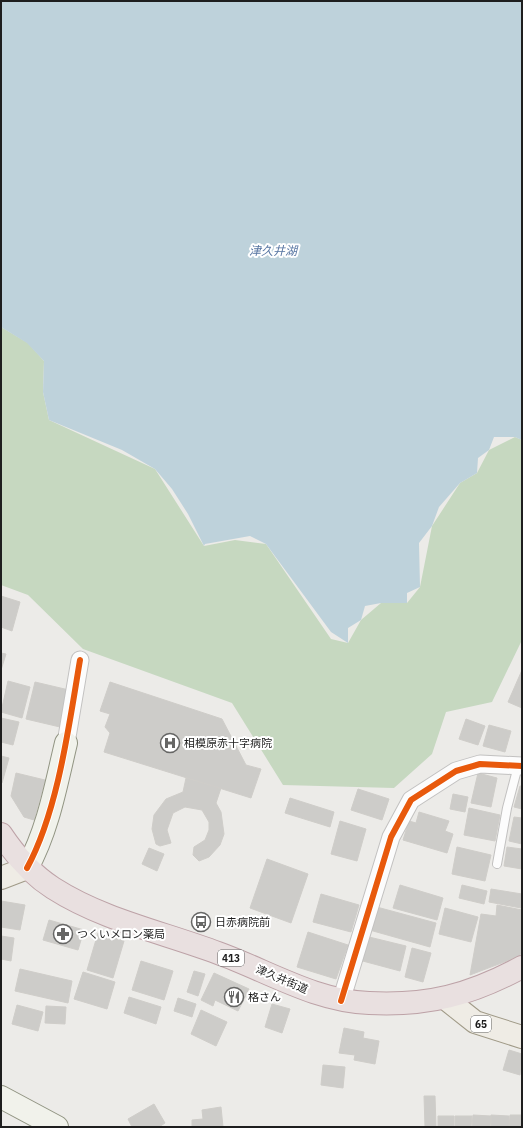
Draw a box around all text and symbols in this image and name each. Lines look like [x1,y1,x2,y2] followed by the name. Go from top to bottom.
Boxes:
[249,243,299,258] water label: 津久井湖
[159,732,181,754] hospital icon: 相模原赤十字病院
[184,736,272,750] place label: 相模原赤十字病院
[190,911,212,933] bus stop icon: 日赤病院前
[215,915,270,929] place label: 日赤病院前
[52,923,74,945] pharmacy icon: つくいメロン薬局
[77,927,165,941] place label: つくいメロン薬局
[218,950,244,966] road number: 413
[254,962,310,996] street label: 津久井街道
[223,986,245,1008] restaurant icon: 格さん
[248,990,281,1004] place label: 格さん
[471,1016,491,1032] road number: 65

